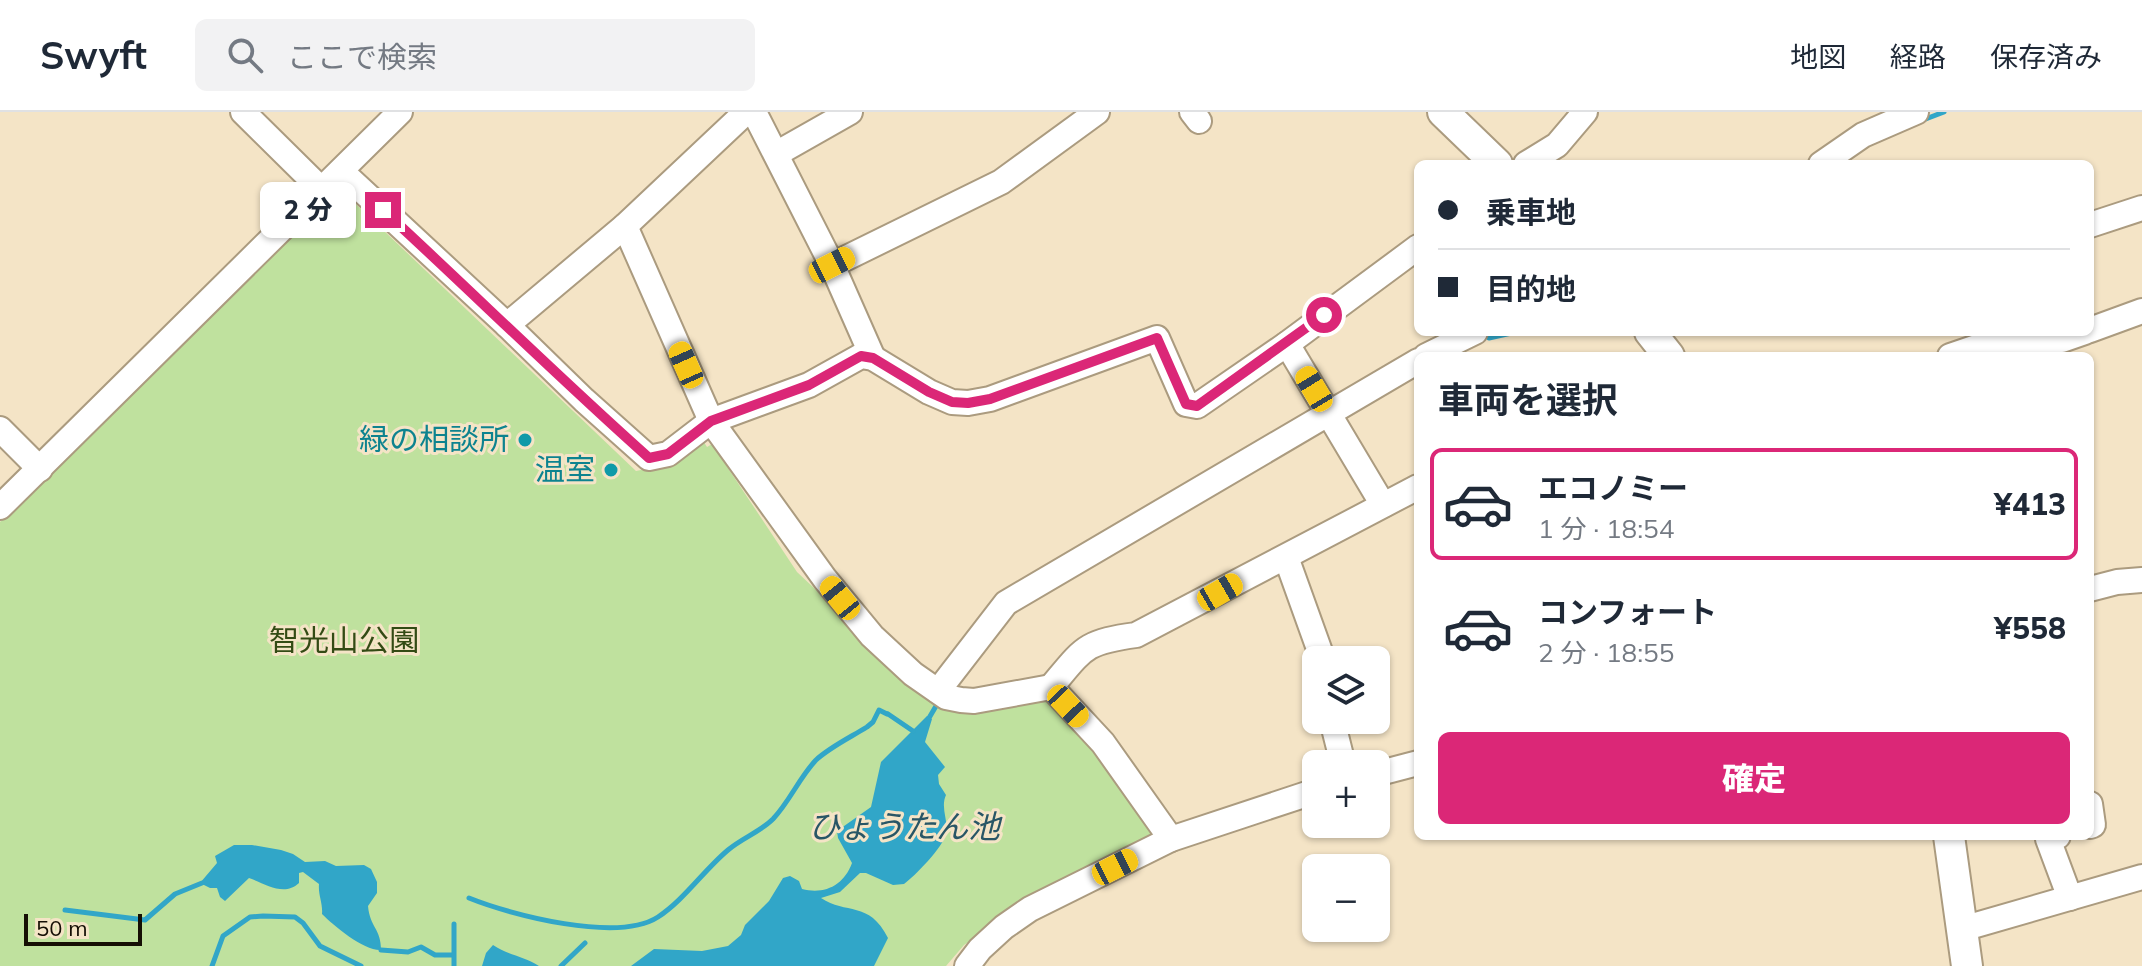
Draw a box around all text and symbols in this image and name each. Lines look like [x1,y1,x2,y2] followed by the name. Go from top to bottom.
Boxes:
[195,19,755,91] search box
[40,31,147,79] text: Swyft
[223,33,267,77] icon: search
[287,38,437,76] text: ここで検索
[1790,39,1846,74] text: 地図
[1890,39,1946,74] text: 経路
[1990,39,2102,74] text: 保存済み
[259,182,355,238] callout: 2 分
[365,192,401,228] route end
[284,193,332,226] text: 2 分
[1486,193,1576,231] text: 乗車地
[805,243,859,287] car
[1486,270,1576,308] text: 目的地
[1306,297,1342,333] route start
[665,338,707,392] car
[1291,362,1337,416] car
[1438,377,1618,422] text: 車両を選択
[359,420,509,458] place label: 緑の相談所
[516,431,534,449] marker: 緑の相談所
[535,450,595,488] place label: 温室
[602,461,620,479] marker: 温室
[1442,468,1514,540] icon: car
[1538,469,1688,507] text: エコノミー
[1994,485,2066,523] text: ¥413
[1538,512,1674,545] text: 1 分 · 18:54
[1193,570,1247,614] car
[816,572,864,624] car
[1442,592,1514,664] icon: car
[1538,593,1717,631] text: コンフォート
[1994,609,2066,647] text: ¥558
[269,621,419,659] park label: 智光山公園
[1538,636,1674,669] text: 2 分 · 18:55
[1302,646,1390,942] map controls
[1302,646,1390,734] button: layers
[1043,680,1093,732] car
[1438,732,2070,824] button: 確定
[1302,750,1390,838] button: +
[808,806,1003,846] water label: ひょうたん池
[1088,845,1142,889] car
[1302,854,1390,942] button: −
[24,910,142,946] scale bar
[36,914,87,942] text: 50 m

